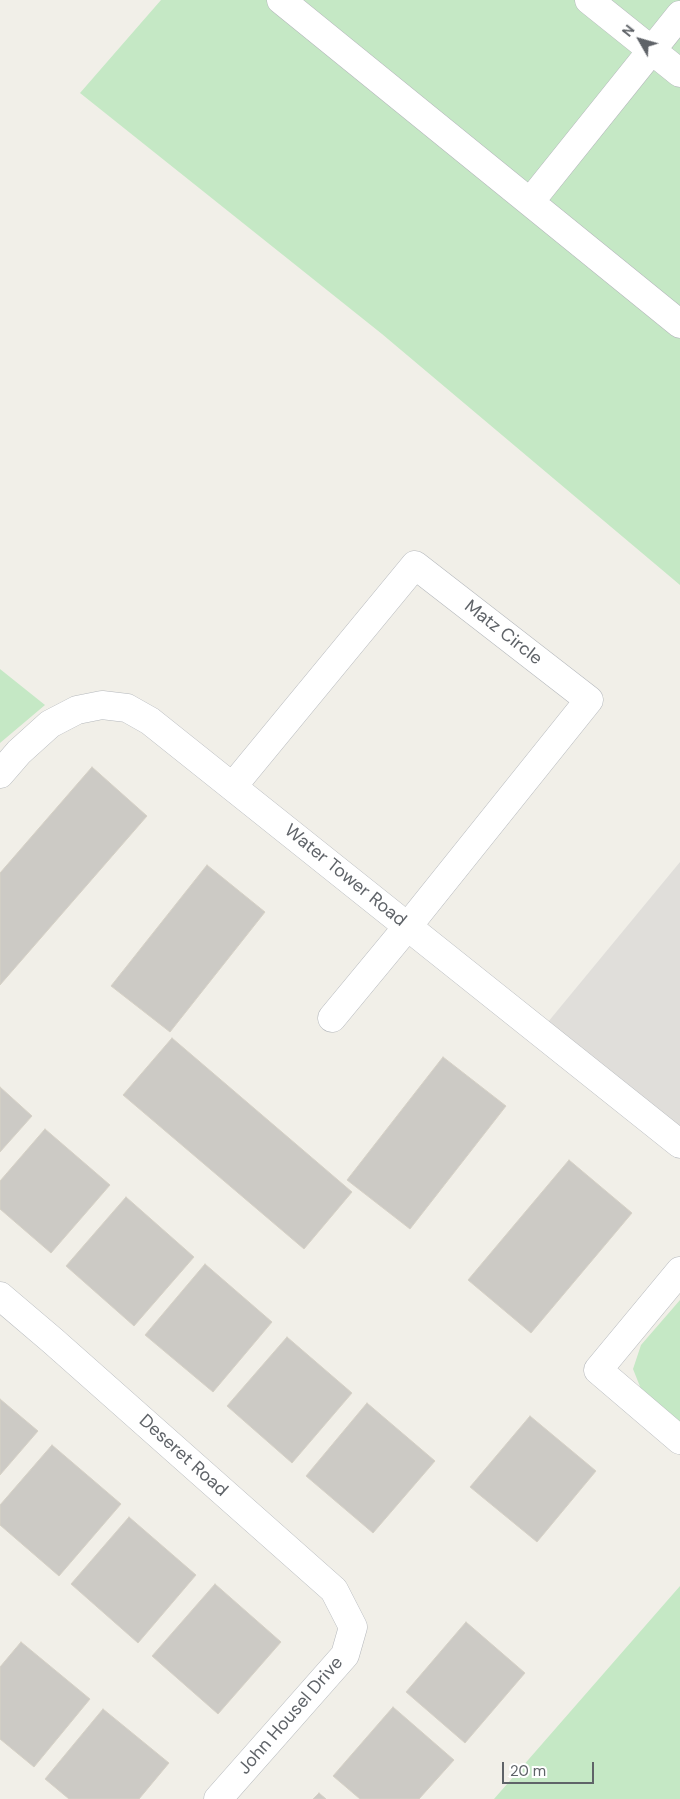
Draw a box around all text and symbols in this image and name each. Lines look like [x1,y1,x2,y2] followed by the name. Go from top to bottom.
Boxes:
[615,15,665,65] north arrow
[618,21,638,40] text: N
[460,596,546,670] street label: Matz Circle
[280,820,410,932] street label: Water Tower Road
[134,1411,232,1501] street label: Deseret Road
[234,1653,348,1779] street label: John Housel Drive
[505,1752,598,1784] scale bar
[510,1761,546,1781] text: 20 m

